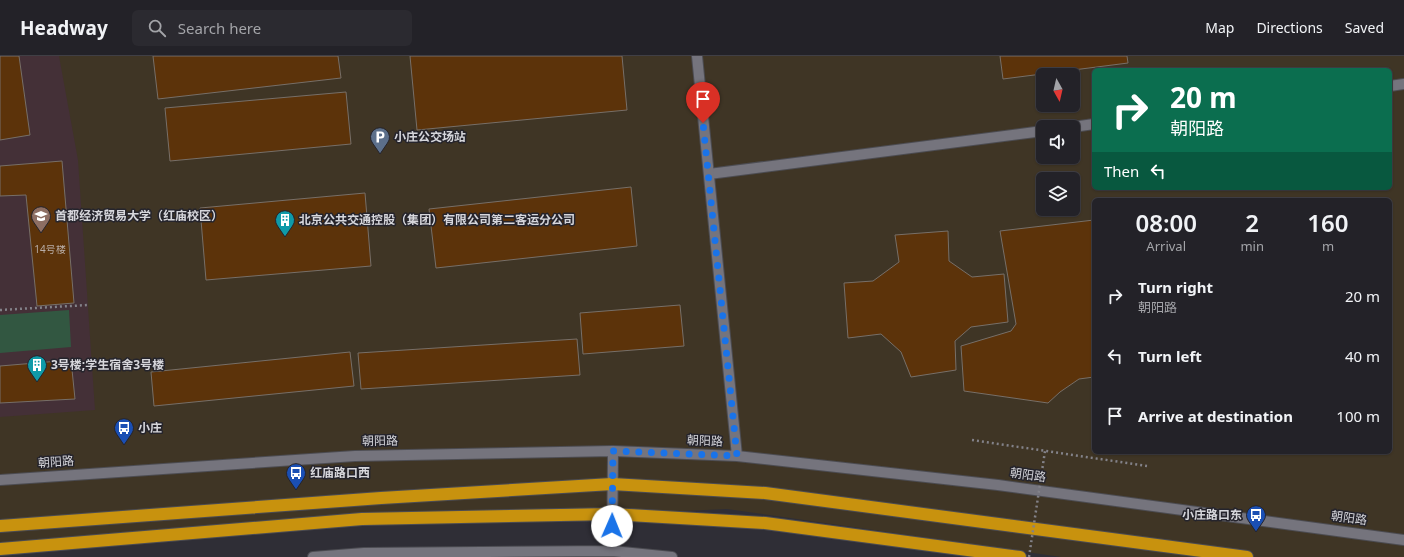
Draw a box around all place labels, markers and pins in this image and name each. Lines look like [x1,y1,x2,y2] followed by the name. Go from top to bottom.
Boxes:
[686,82,720,123] pin
[369,126,391,154] parking icon: 小庄公交场站
[394,128,466,145] place label: 小庄公交场站
[30,205,52,233] school or university icon: 首都经济贸易大学（红庙校区）
[55,207,223,224] place label: 首都经济贸易大学（红庙校区）
[274,209,296,237] building icon: 北京公共交通控股（集团）有限公司第二客运分公司
[299,211,575,228] place label: 北京公共交通控股（集团）有限公司第二客运分公司
[26,354,48,382] building icon: 3号楼;学生宿舍3号楼
[51,356,164,373] place label: 3号楼;学生宿舍3号楼
[113,417,135,445] bus stop icon: 小庄
[138,419,162,436] place label: 小庄
[285,462,307,490] bus stop icon: 红庙路口西
[310,464,370,481] place label: 红庙路口西
[1245,504,1267,532] bus stop icon: 小庄路口东
[1182,506,1242,523] place label: 小庄路口东

